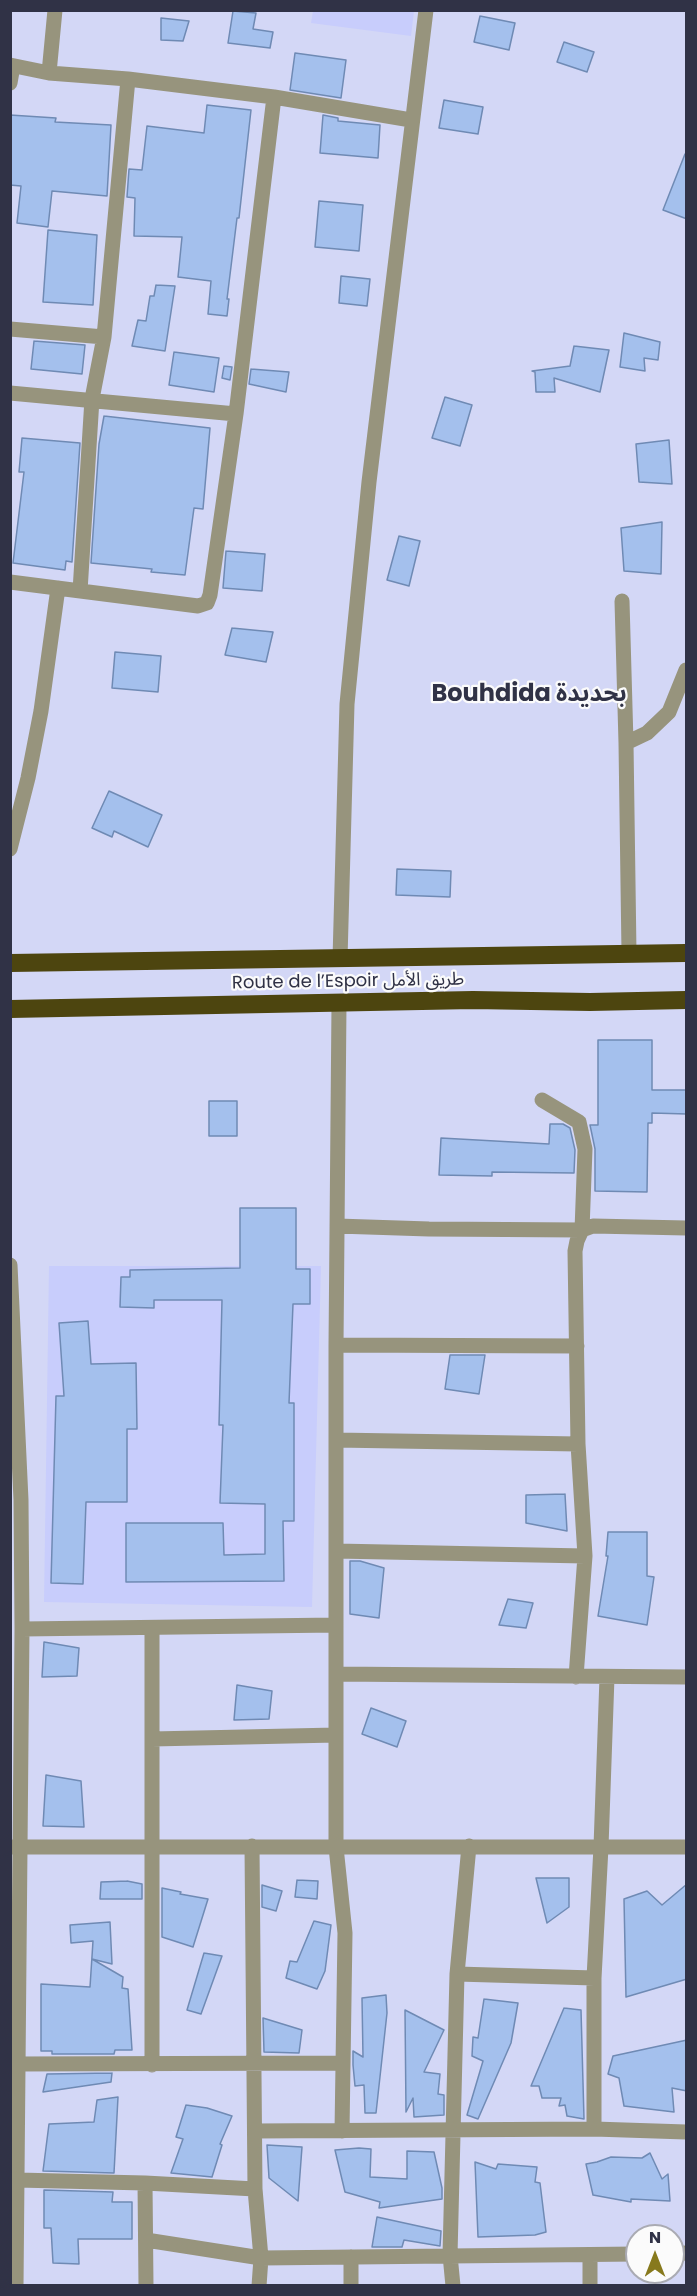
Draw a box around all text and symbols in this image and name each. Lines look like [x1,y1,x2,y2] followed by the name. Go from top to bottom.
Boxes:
[431,681,627,709] district label: Bouhdida بحديدة
[232,969,464,995] street label: Route de l’Espoir طريق الأمل
[625,2224,685,2284] north arrow
[649,2226,661,2249] text: N

